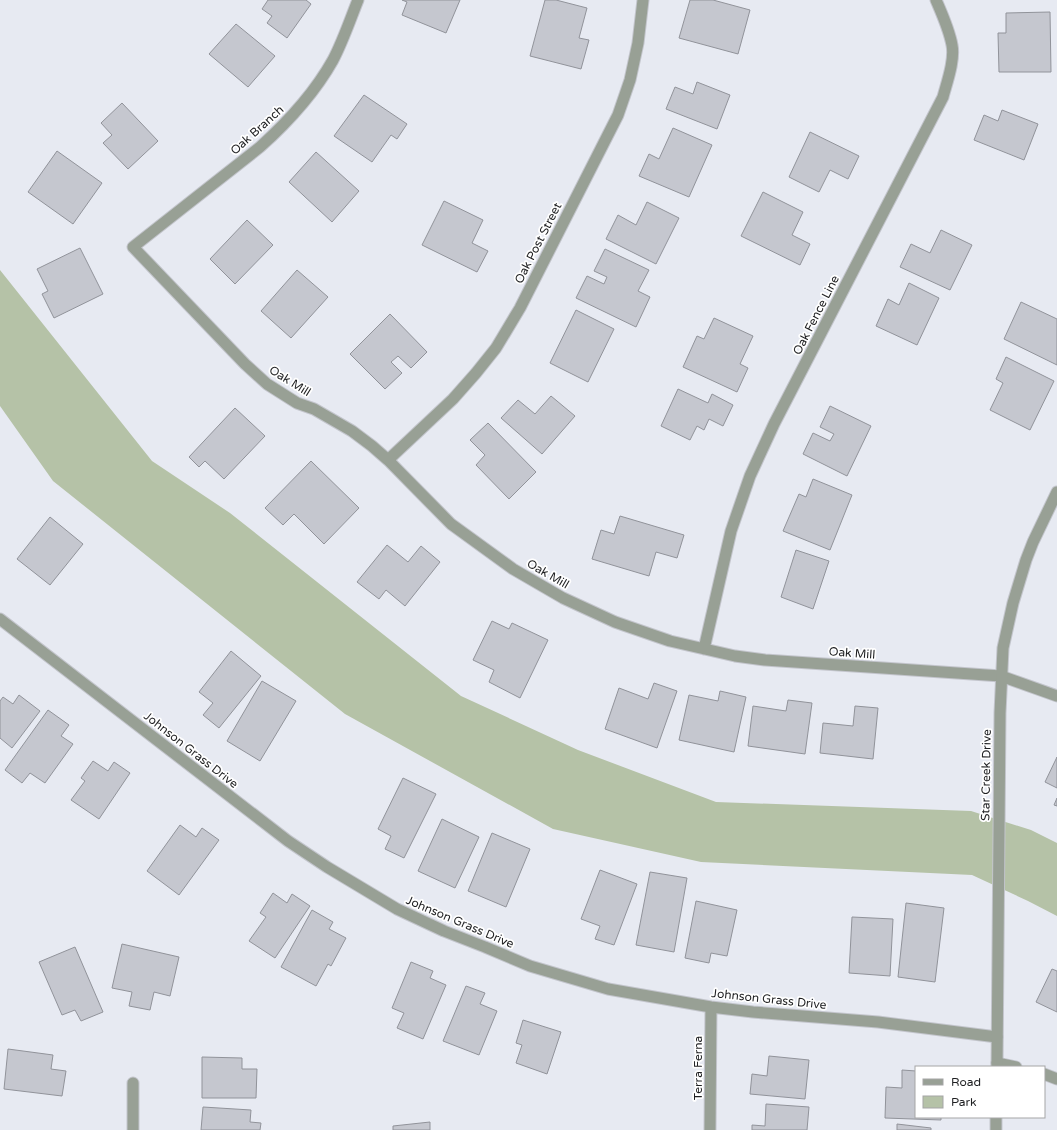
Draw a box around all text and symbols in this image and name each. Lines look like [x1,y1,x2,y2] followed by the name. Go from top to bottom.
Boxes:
[228,103,286,157] street label: Oak Branch
[512,200,565,286] street label: Oak Post Street
[790,273,842,357] street label: Oak Fence Line
[267,363,313,399] street label: Oak Mill
[524,556,572,592] street label: Oak Mill
[828,644,876,662] street label: Oak Mill
[141,709,241,791] street label: Johnson Grass Drive
[978,729,994,821] street label: Star Creek Drive
[404,893,516,951] street label: Johnson Grass Drive
[711,986,827,1012] street label: Johnson Grass Drive
[691,1036,705,1100] street label: Terra Ferna
[915,1066,1045,1118] legend
[951,1075,981,1089] text: Road
[951,1095,977,1109] text: Park

